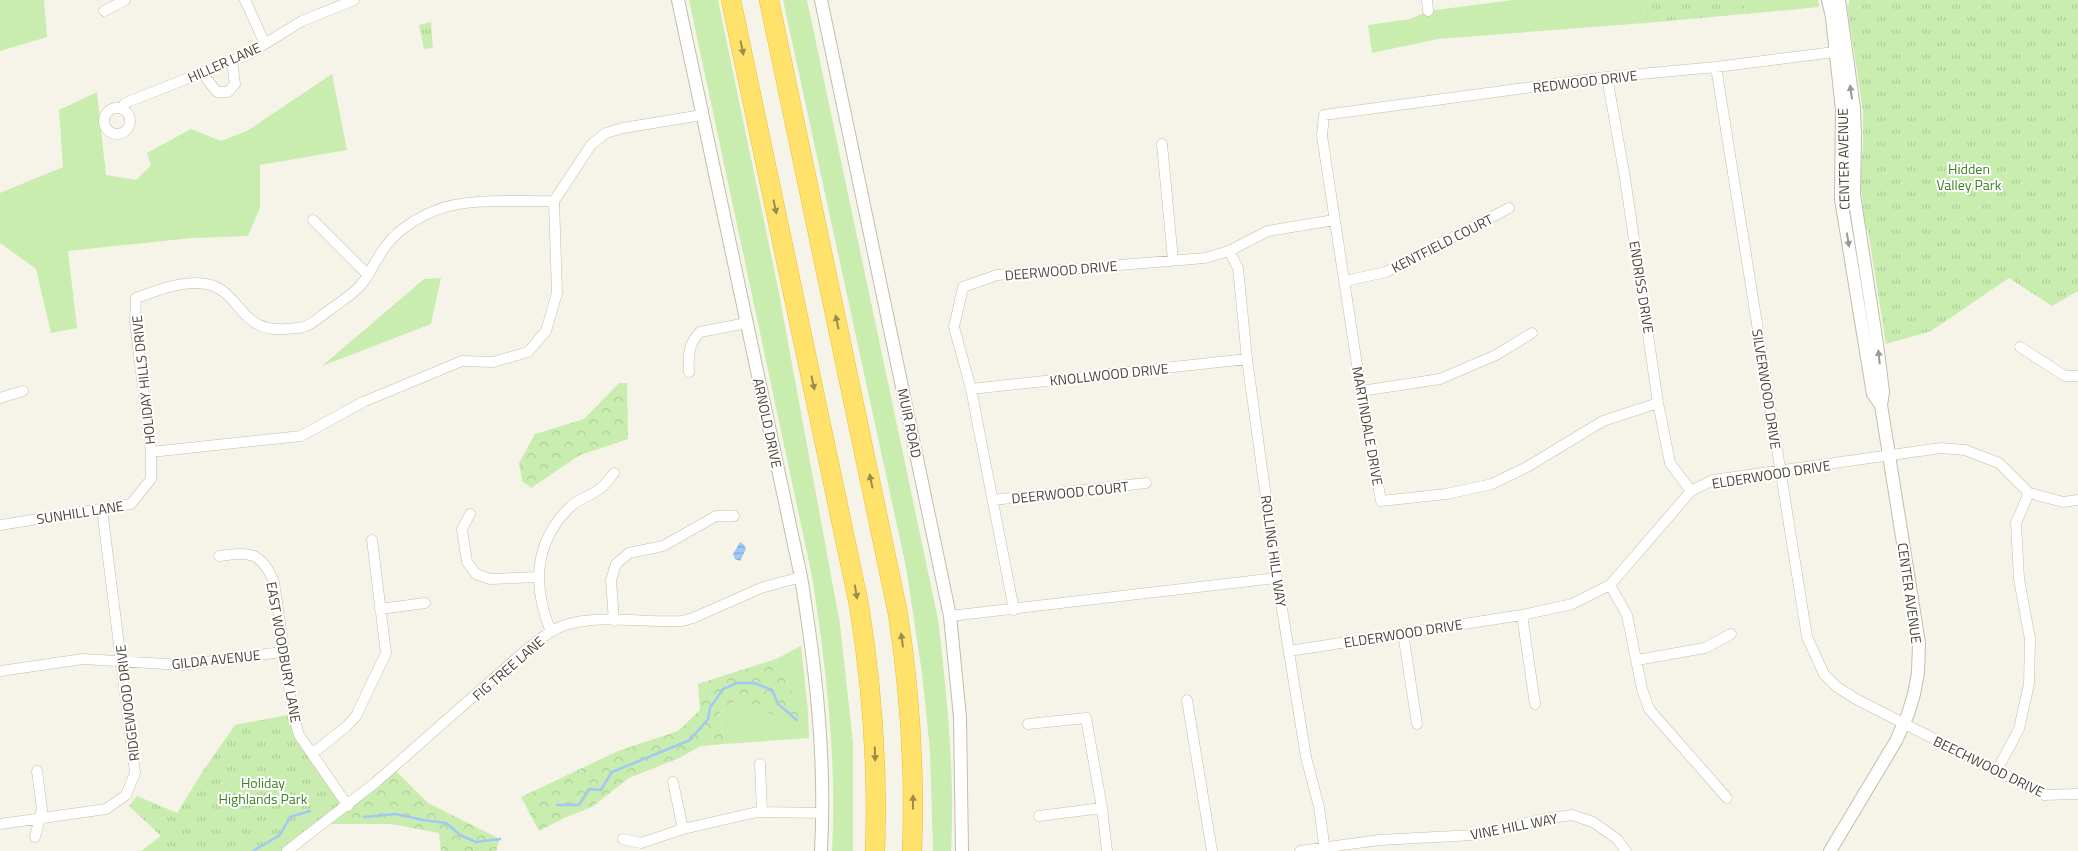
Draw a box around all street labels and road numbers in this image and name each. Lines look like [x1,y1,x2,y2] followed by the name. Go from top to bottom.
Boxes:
[184,36,264,87] street label: HILLER LANE
[1531,64,1639,98] street label: REDWOOD DRIVE
[1832,108,1854,210] street label: CENTER AVENUE
[1388,208,1497,278] street label: KENTFIELD COURT
[1624,239,1660,335] street label: ENDRISS DRIVE
[1004,255,1119,285] street label: DEERWOOD DRIVE
[126,314,160,446] street label: HOLIDAY HILLS DRIVE
[1747,327,1787,451] street label: SILVERWOOD DRIVE
[1049,357,1170,391] street label: KNOLLWOOD DRIVE
[1347,365,1389,487] street label: MARTINDALE DRIVE
[748,376,788,470] street label: ARNOLD DRIVE
[892,386,928,460] street label: MUIR ROAD
[1710,454,1832,494] street label: ELDERWOOD DRIVE
[1010,475,1130,509] street label: DEERWOOD COURT
[1256,494,1292,609] street label: ROLLING HILL WAY
[35,495,125,529] street label: SUNHILL LANE
[1893,541,1928,645] street label: CENTER AVENUE
[261,580,307,724] street label: EAST WOODBURY LANE
[1342,613,1464,653] street label: ELDERWOOD DRIVE
[467,631,549,705] street label: FIG TREE LANE
[109,643,145,763] street label: RIDGEWOOD DRIVE
[171,644,262,674] street label: GILDA AVENUE
[1930,730,2048,802] street label: BEECHWOOD DRIVE
[1469,807,1560,845] street label: VINE HILL WAY

